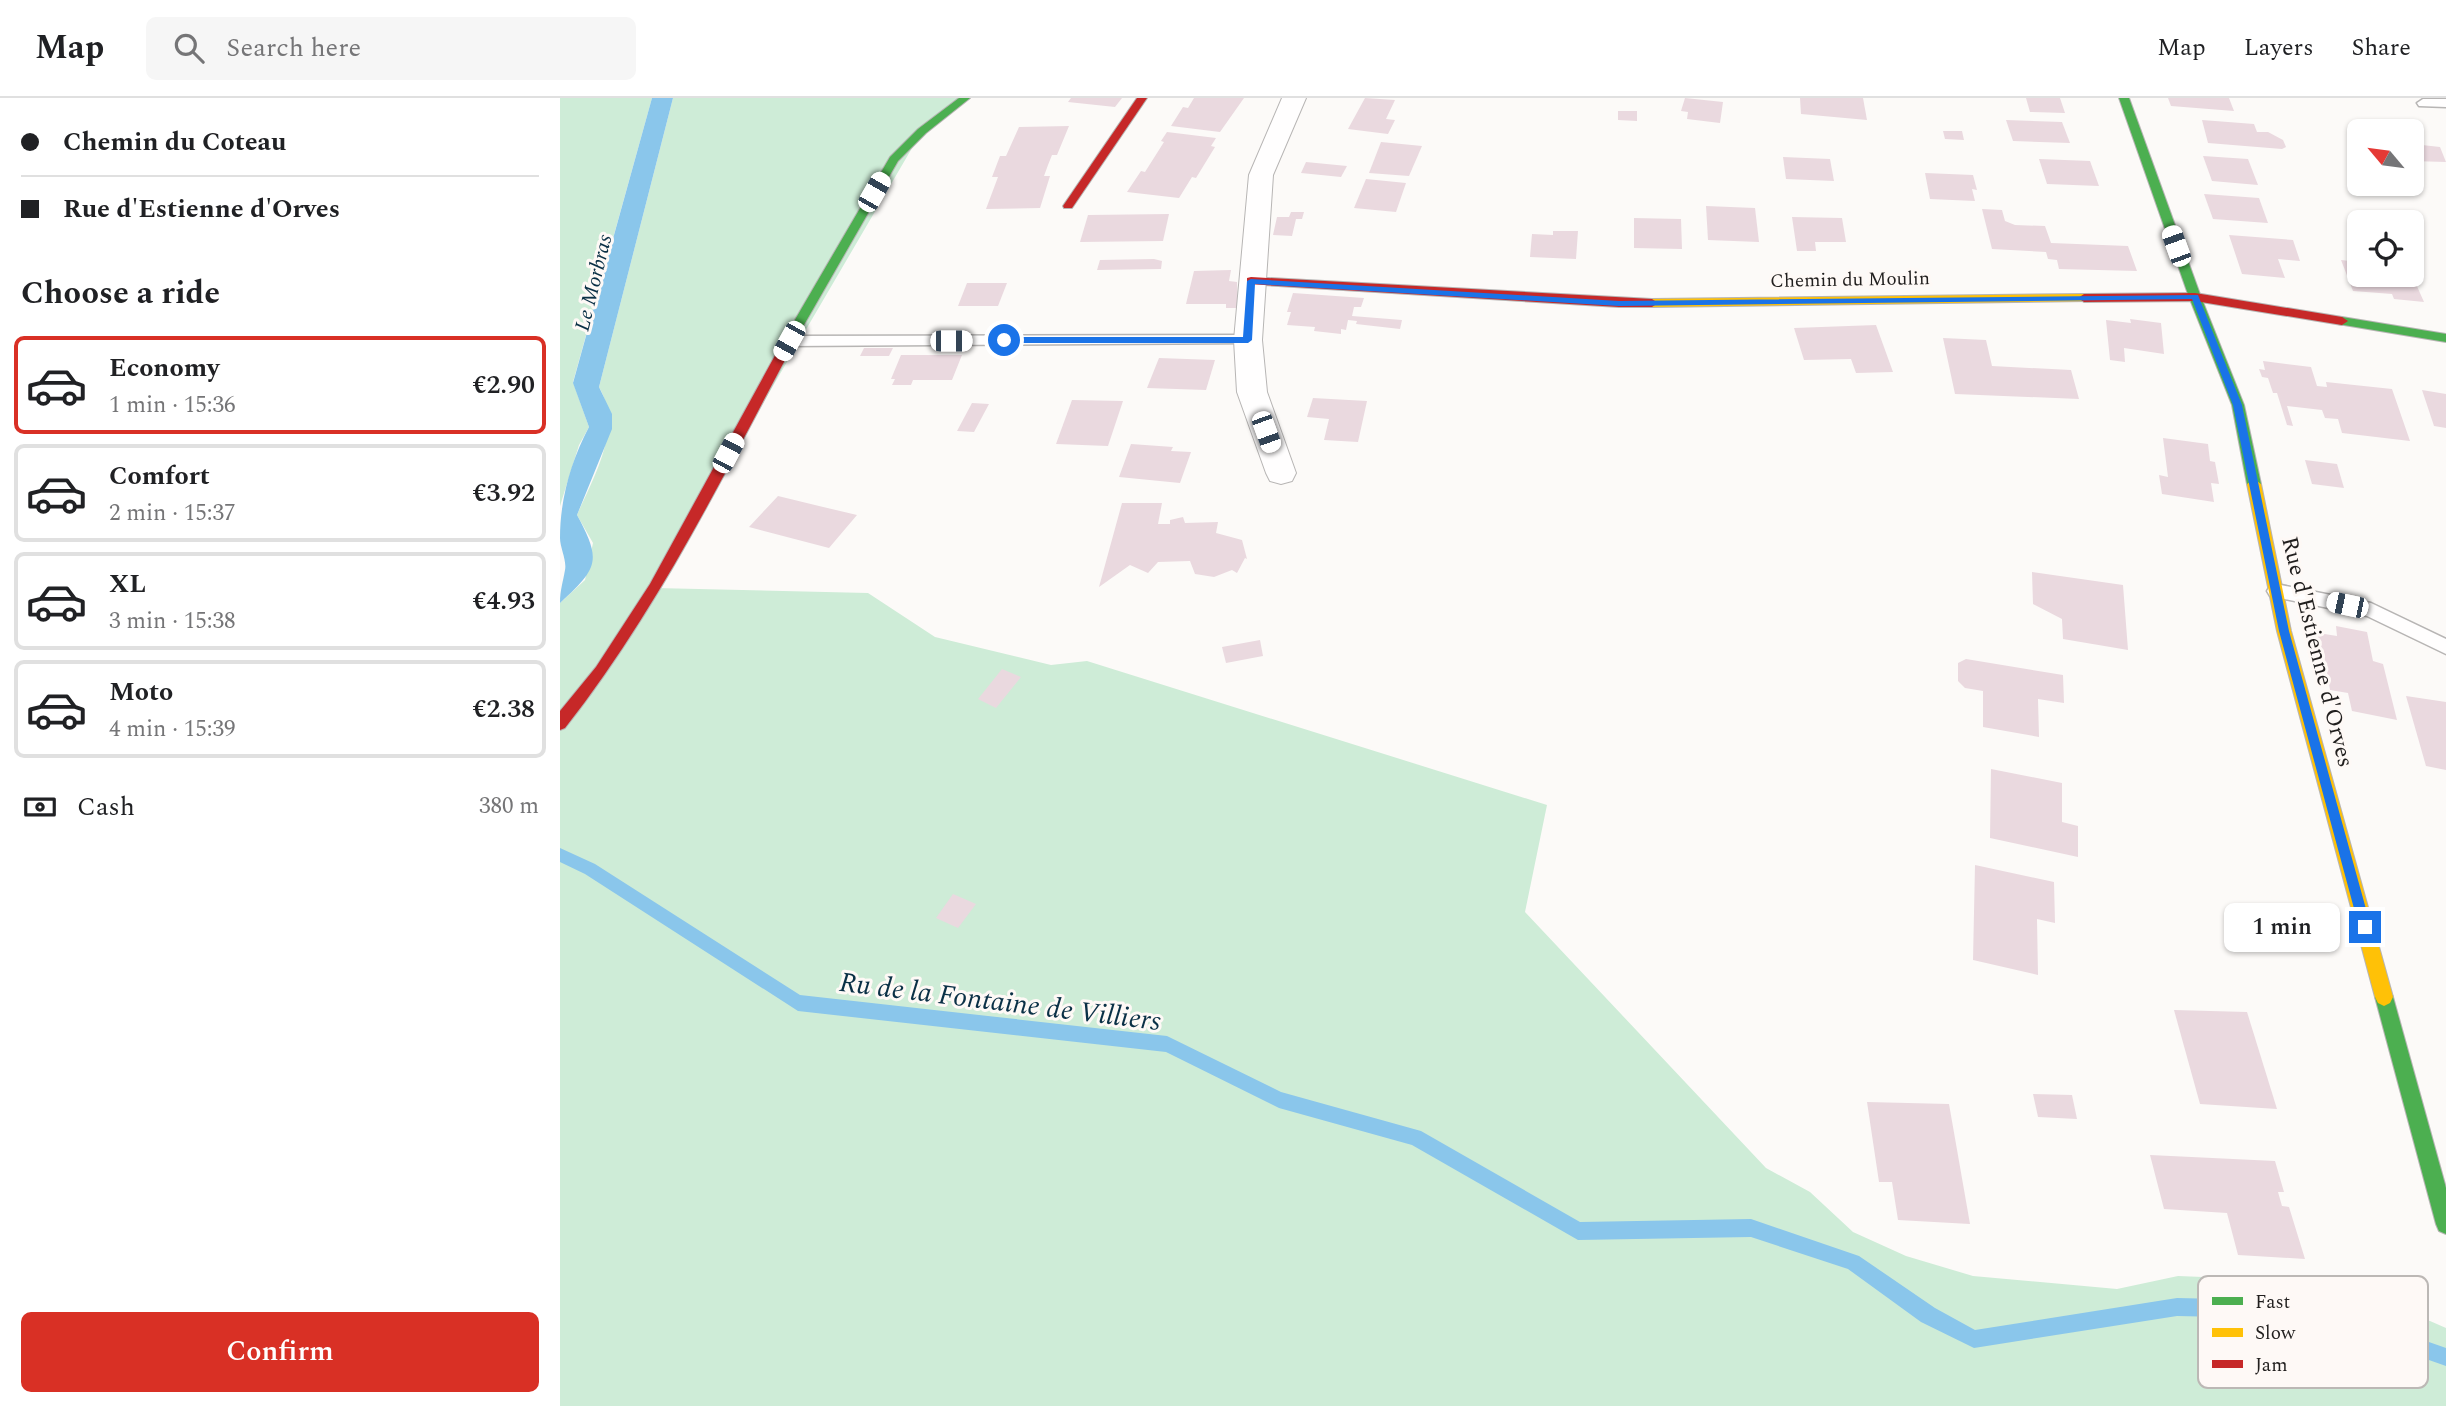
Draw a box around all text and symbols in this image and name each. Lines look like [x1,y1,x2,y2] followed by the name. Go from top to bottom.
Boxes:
[146,17,636,80] search box
[35,23,104,73] text: Map
[226,28,361,68] text: Search here
[170,29,208,67] icon: search
[2157,30,2206,66] text: Map
[2244,30,2314,66] text: Layers
[2352,30,2411,66] text: Share
[2347,119,2424,196] north arrow
[2347,119,2424,287] map controls
[63,122,286,162] text: Chemin du Coteau
[855,169,894,215] car
[63,189,340,229] text: Rue d'Estienne d'Orves
[2347,210,2424,287] button: locate
[2159,223,2194,269] car
[567,231,622,335] water label: Le Morbras
[1770,264,1930,296] street label: Chemin du Moulin
[21,269,220,318] text: Choose a ride
[770,318,809,364] car
[988,324,1020,356] route start
[931,331,973,352] car
[109,348,219,388] text: Economy
[25,354,88,417] icon: car
[472,365,535,405] text: €2.90
[109,388,236,423] text: 1 min · 15:36
[1249,409,1284,455] car
[709,430,748,476] car
[109,456,210,496] text: Comfort
[25,462,88,525] icon: car
[472,473,535,513] text: €3.92
[109,496,236,531] text: 2 min · 15:37
[2271,533,2363,771] street label: Rue d'Estienne d'Orves
[109,564,146,604] text: XL
[25,570,88,633] icon: car
[472,581,535,621] text: €4.93
[2325,590,2370,620] car
[109,604,236,639] text: 3 min · 15:38
[109,672,173,712] text: Moto
[25,678,88,741] icon: car
[472,689,535,729] text: €2.38
[109,712,236,747] text: 4 min · 15:39
[77,787,135,827] text: Cash
[21,788,59,826] icon: cash
[479,789,539,824] text: 380 m
[2225,902,2340,952] callout: 1 min
[2252,910,2312,945] text: 1 min
[2349,911,2381,943] route end
[837,961,1163,1043] water label: Ru de la Fontaine de Villiers
[2198,1276,2428,1388] legend
[2255,1288,2291,1317] text: Fast
[21,1312,539,1392] button: Confirm
[2255,1319,2296,1348] text: Slow
[2255,1351,2287,1380] text: Jam

